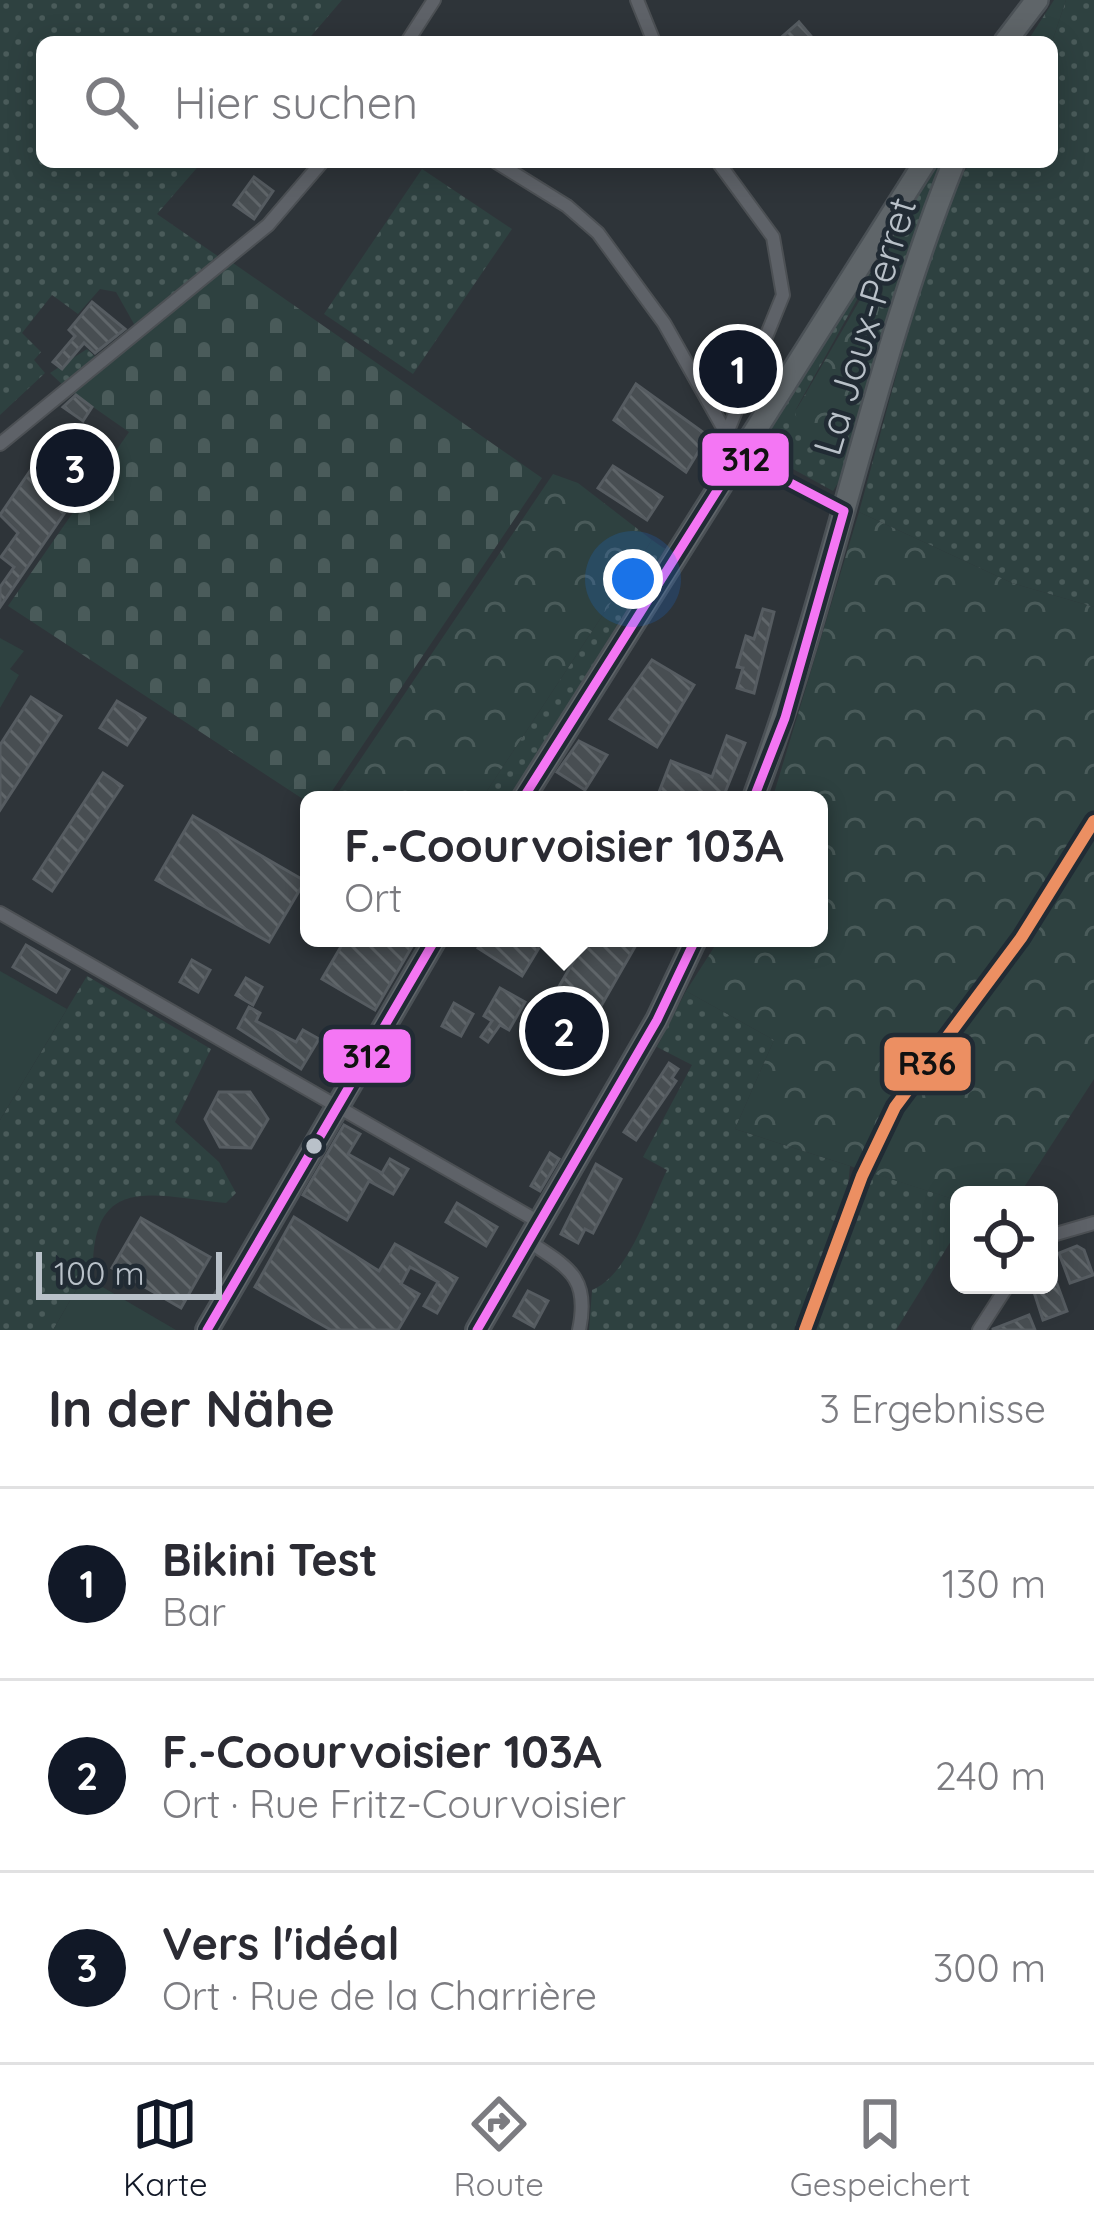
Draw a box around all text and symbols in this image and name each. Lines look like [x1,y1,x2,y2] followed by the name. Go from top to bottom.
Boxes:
[36,36,1058,168] search box
[78,69,144,135] icon: search
[174,74,418,130] text: Hier suchen
[802,191,926,461] street label: La Joux-Perret
[699,324,777,414] pin: 1
[36,423,114,513] pin: 3
[700,431,791,488] line badge: 312
[721,438,771,479] text: 312
[603,549,663,609] your location
[300,791,828,947] popup
[344,817,784,873] text: F.-Coourvoisier 103A
[344,873,402,922] text: Ort
[525,986,603,1076] pin: 2
[321,1027,413,1085] line badge: 312
[342,1035,392,1076] text: 312
[882,1035,973,1093] line badge: R36
[898,1042,956,1083] text: R36
[303,1135,325,1157] unlabelled marker
[950,1186,1058,1294] map controls
[950,1186,1058,1294] button: locate
[36,1246,222,1299] scale bar
[54,1252,145,1293] text: 100 m
[48,1376,335,1440] text: In der Nähe
[820,1384,1046,1433] text: 3 Ergebnisse
[162,1531,378,1587] text: Bikini Test
[79,1559,95,1608] text: 1
[942,1559,1046,1608] text: 130 m
[162,1587,226,1636] text: Bar
[162,1723,602,1779] text: F.-Coourvoisier 103A
[76,1751,98,1800] text: 2
[935,1751,1046,1800] text: 240 m
[162,1779,626,1828] text: Ort · Rue Fritz-Courvoisier
[162,1915,400,1971] text: Vers l'idéal
[77,1943,97,1992] text: 3
[933,1943,1046,1992] text: 300 m
[162,1971,597,2020] text: Ort · Rue de la Charrière
[123,2091,208,2204] tab: Karte
[454,2091,544,2204] tab: Route
[790,2091,971,2204] tab: Gespeichert

